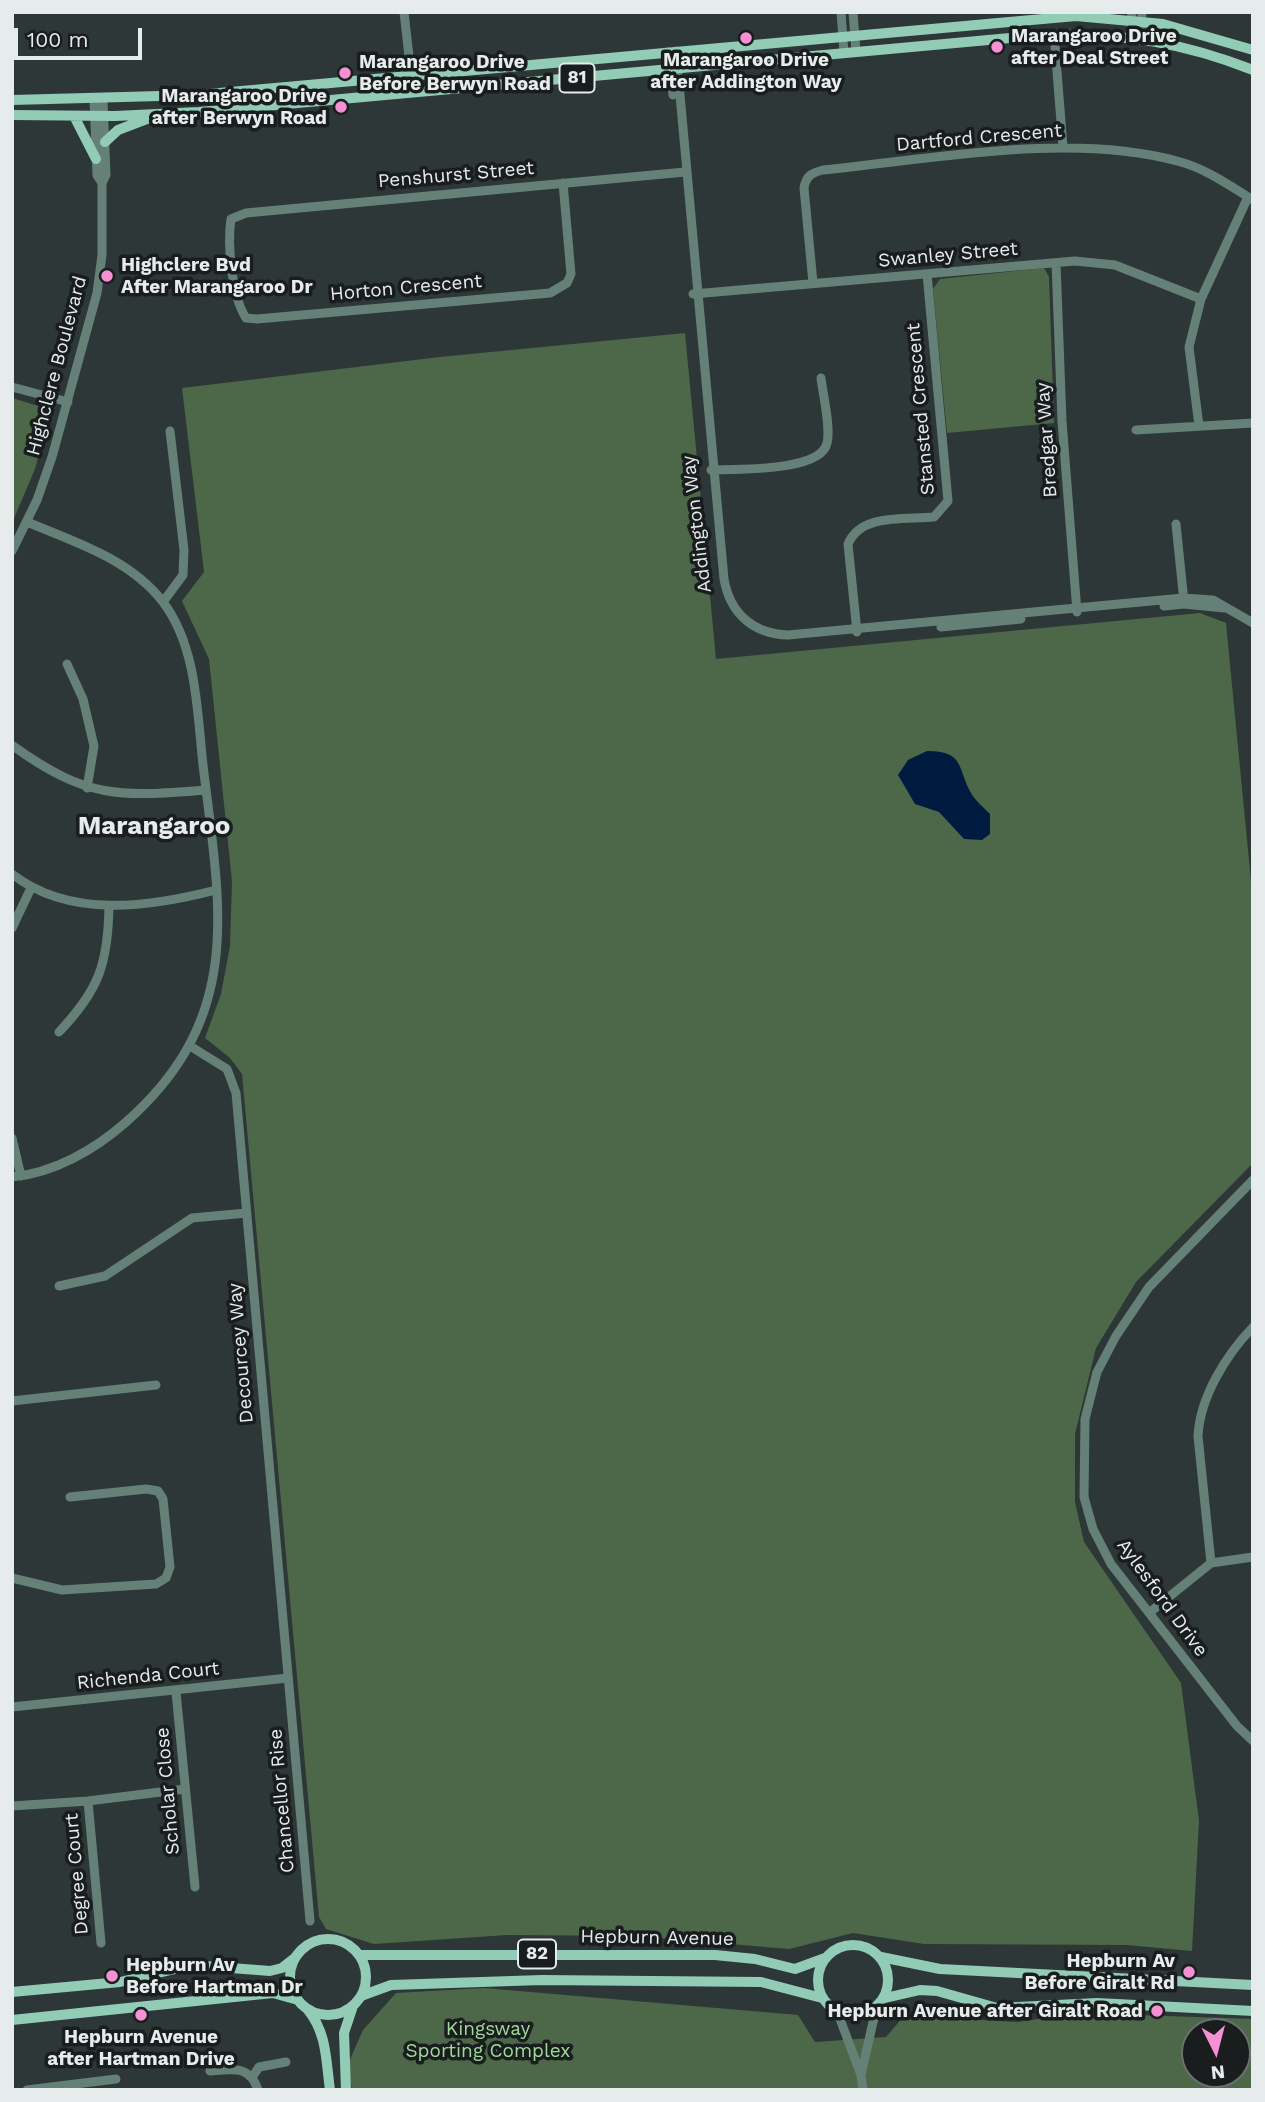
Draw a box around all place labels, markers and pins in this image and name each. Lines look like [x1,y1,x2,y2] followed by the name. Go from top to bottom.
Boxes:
[1011,25,1177,69] place label: Marangaroo Drive after Deal Street
[738,30,754,46] marker: Marangaroo Drive after Addington Way
[989,39,1005,55] marker: Marangaroo Drive after Deal Street
[650,49,842,93] place label: Marangaroo Drive after Addington Way
[359,51,551,95] place label: Marangaroo Drive Before Berwyn Road
[337,65,353,81] marker: Marangaroo Drive Before Berwyn Road
[152,85,327,129] place label: Marangaroo Drive after Berwyn Road
[333,99,349,115] marker: Marangaroo Drive after Berwyn Road
[121,254,313,298] place label: Highclere Bvd After Marangaroo Dr
[99,268,115,284] marker: Highclere Bvd After Marangaroo Dr
[1025,1950,1175,1994] place label: Hepburn Av Before Giralt Rd
[126,1954,303,1998] place label: Hepburn Av Before Hartman Dr
[1181,1964,1197,1980] marker: Hepburn Av Before Giralt Rd
[104,1968,120,1984] marker: Hepburn Av Before Hartman Dr
[827,2000,1143,2022] place label: Hepburn Avenue after Giralt Road
[1149,2003,1165,2019] marker: Hepburn Avenue after Giralt Road
[133,2007,149,2023] marker: Hepburn Avenue after Hartman Drive
[47,2026,235,2070] place label: Hepburn Avenue after Hartman Drive

